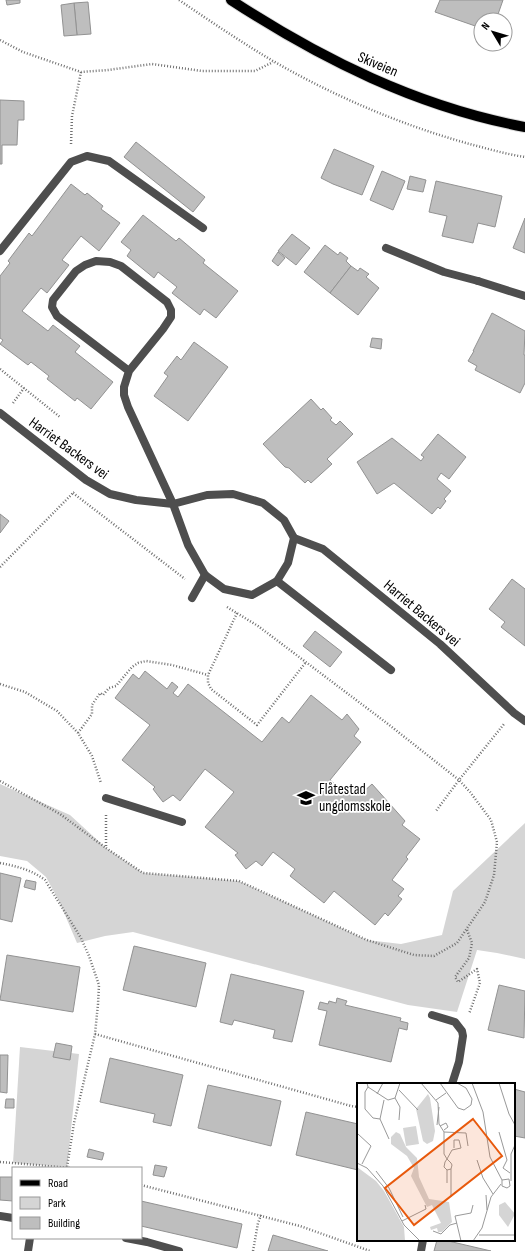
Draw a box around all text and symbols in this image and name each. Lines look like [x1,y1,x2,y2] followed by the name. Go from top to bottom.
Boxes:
[473,12,513,52] north arrow
[479,20,493,32] text: N
[355,48,401,81] street label: Skiveien
[25,413,113,484] street label: Harriet Backers vei
[380,576,464,651] street label: Harriet Backers vei
[319,780,391,816] place label: Flåtestad ungdomsskole
[296,788,316,808] school or university icon: Flåtestad ungdomsskole
[357,1083,515,1241] inset map
[12,1167,142,1239] legend
[48,1176,68,1191] text: Road
[48,1196,66,1211] text: Park
[48,1216,80,1231] text: Building

